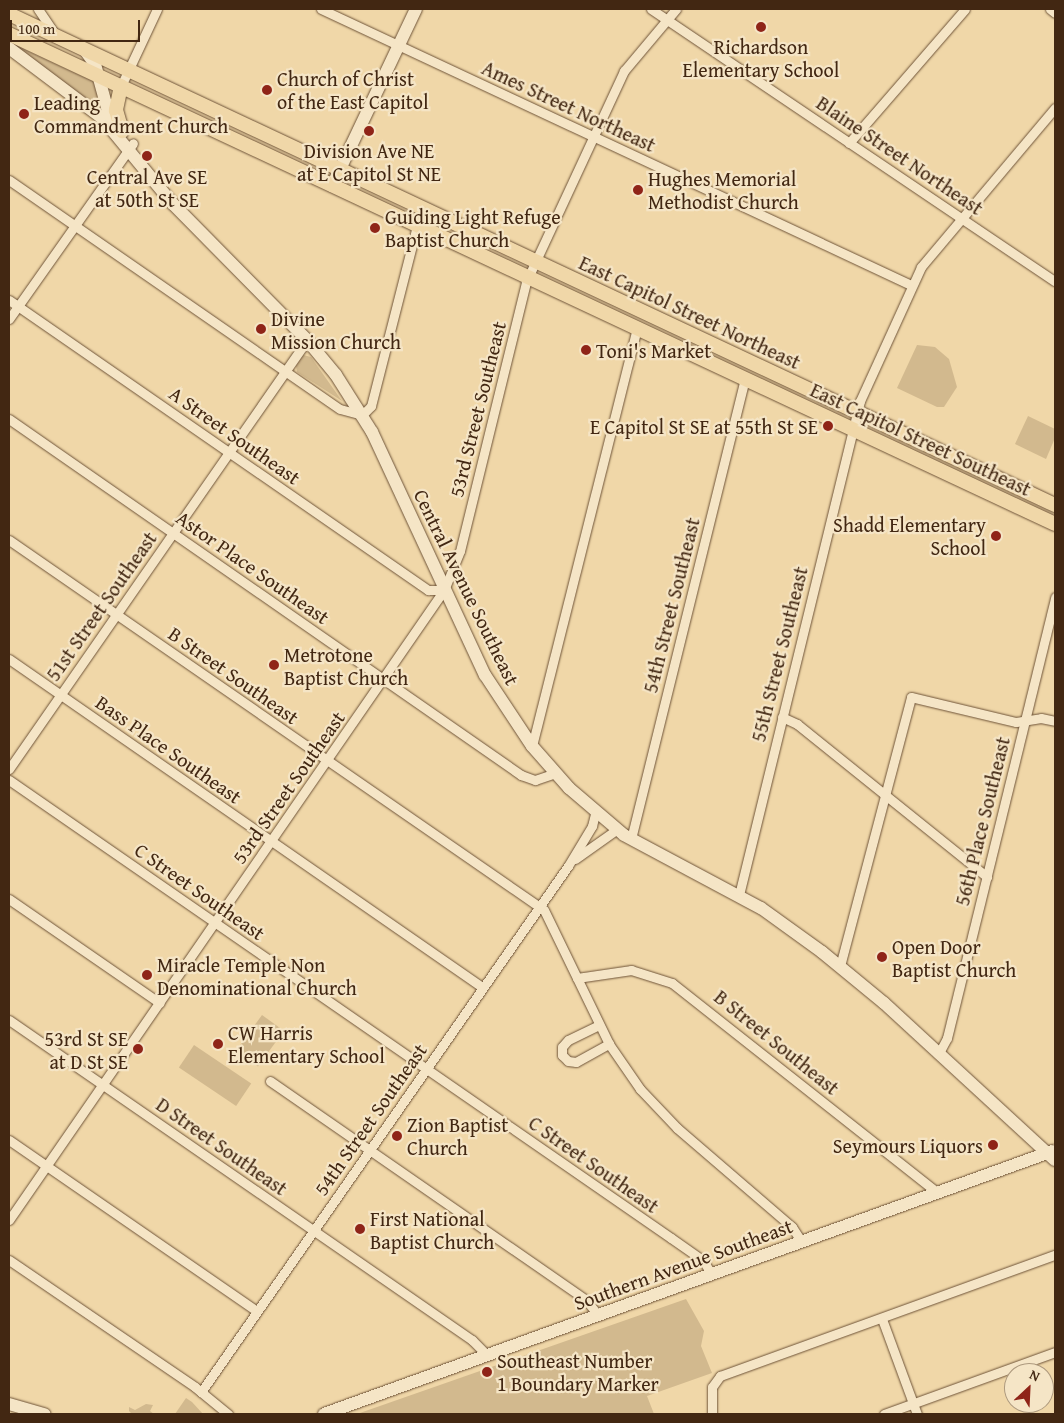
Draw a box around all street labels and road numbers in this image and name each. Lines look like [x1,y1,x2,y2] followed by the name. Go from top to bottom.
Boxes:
[478,55,660,157] street label: Ames Street Northeast
[812,90,988,220] street label: Blaine Street Northeast
[575,250,805,374] street label: East Capitol Street Northeast
[444,319,510,499] street label: 53rd Street Southeast
[807,377,1035,501] street label: East Capitol Street Southeast
[165,381,305,489] street label: A Street Southeast
[409,485,525,689] street label: Central Avenue Southeast
[172,505,334,629] street label: Astor Place Southeast
[638,515,704,695] street label: 54th Street Southeast
[41,527,161,685] street label: 51st Street Southeast
[746,564,812,744] street label: 55th Street Southeast
[164,621,304,729] street label: B Street Southeast
[91,690,247,808] street label: Bass Place Southeast
[226,706,350,868] street label: 53rd Street Southeast
[949,734,1015,908] street label: 56th Place Southeast
[130,837,270,945] street label: C Street Southeast
[710,984,844,1100] street label: B Street Southeast
[309,1038,431,1200] street label: 54th Street Southeast
[152,1092,292,1200] street label: D Street Southeast
[524,1110,664,1218] street label: C Street Southeast
[570,1213,796,1315] street label: Southern Avenue Southeast

